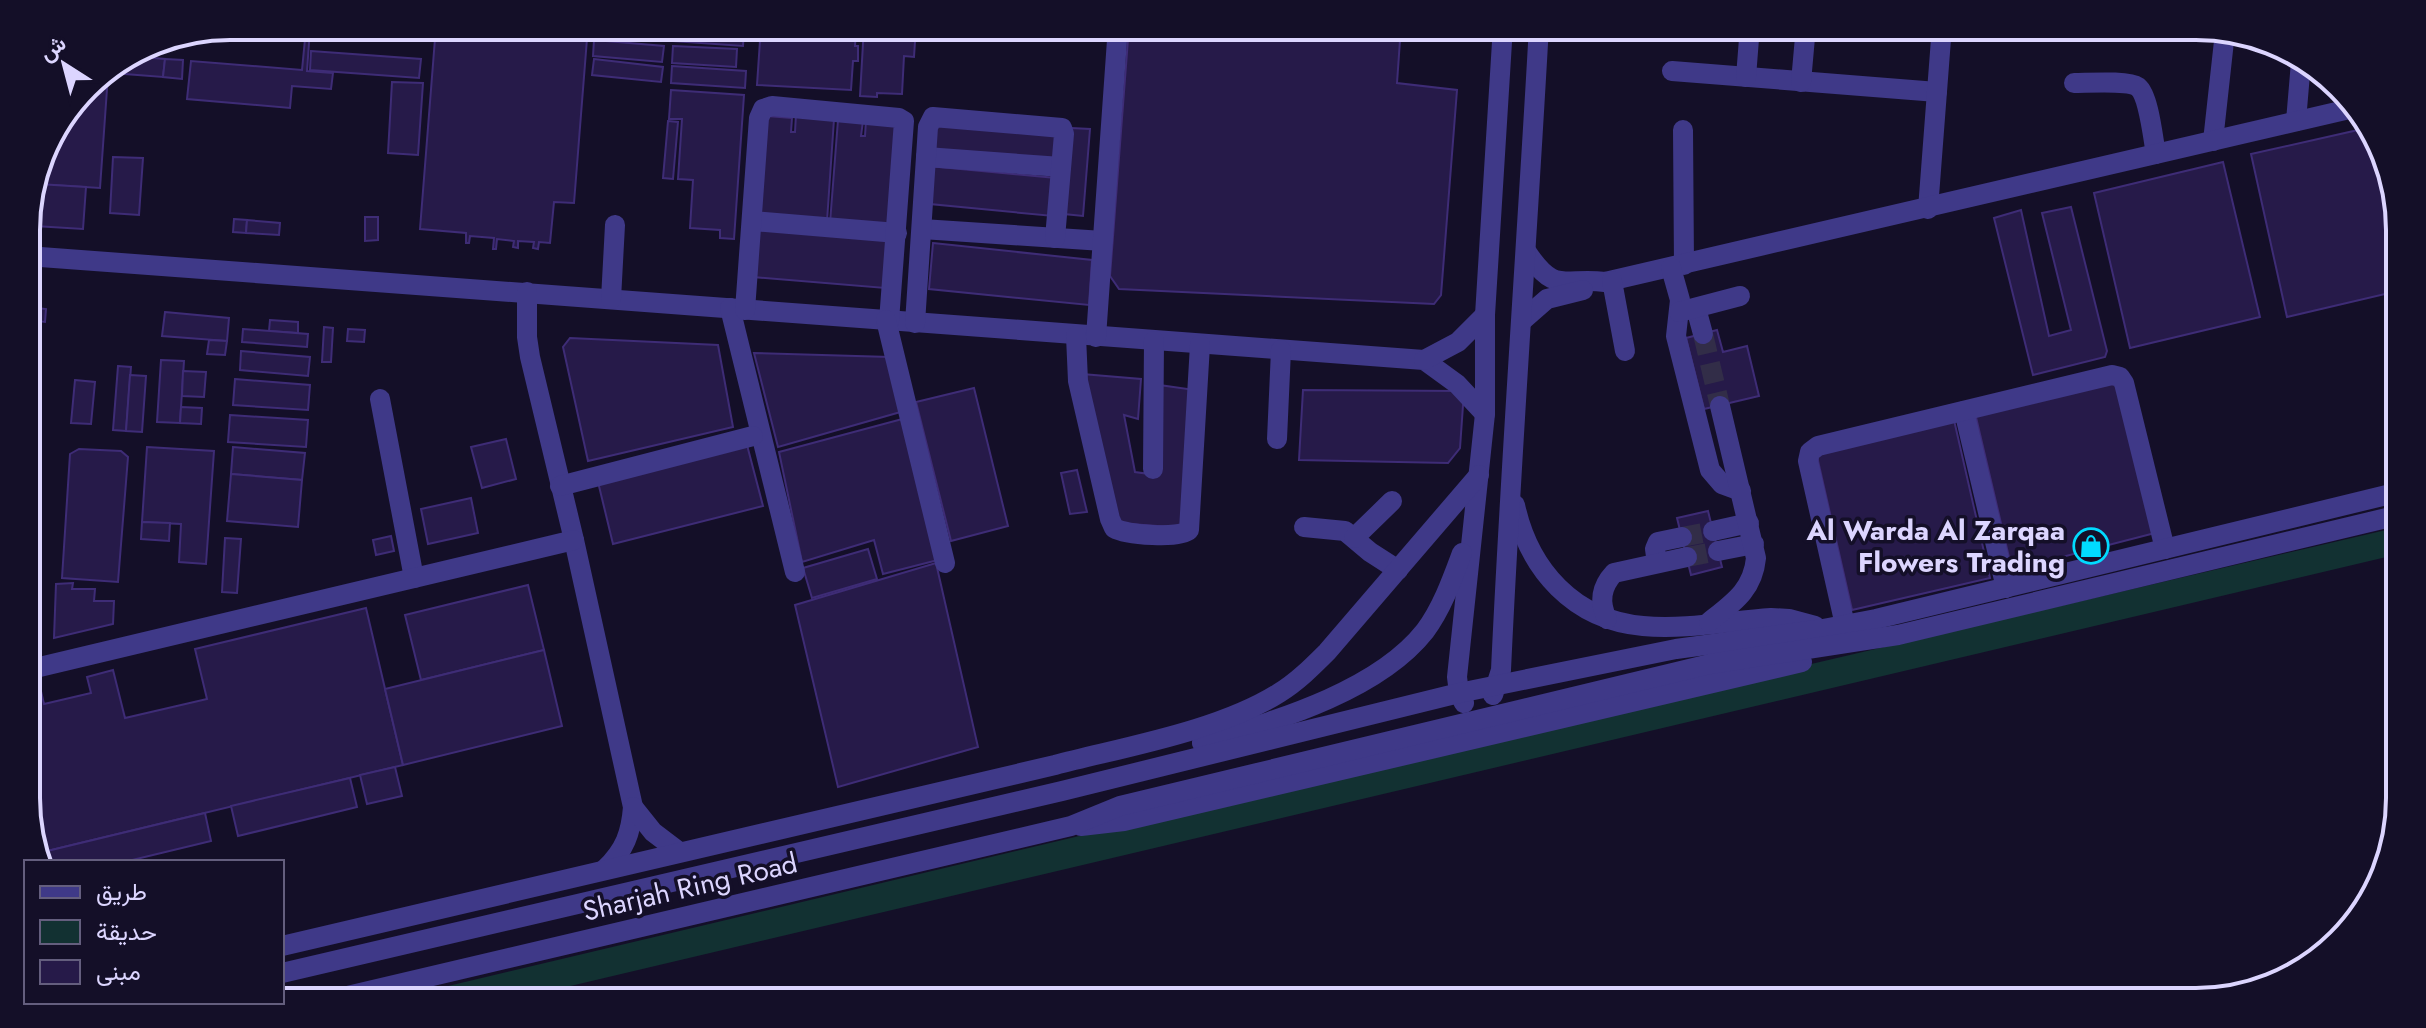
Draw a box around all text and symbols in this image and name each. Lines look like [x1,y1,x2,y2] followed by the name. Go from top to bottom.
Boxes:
[24,24,104,104] north arrow
[32,27,72,69] text: ش
[1806,510,2065,583] place label: Al Warda Al Zarqaa Flowers Trading
[2072,527,2110,565] shop icon: Al Warda Al Zarqaa Flowers Trading
[579,842,801,932] street label: Sharjah Ring Road
[24,860,284,1004] legend
[96,874,147,909] text: طريق
[96,914,157,949] text: حديقة
[96,954,141,989] text: مبنى

